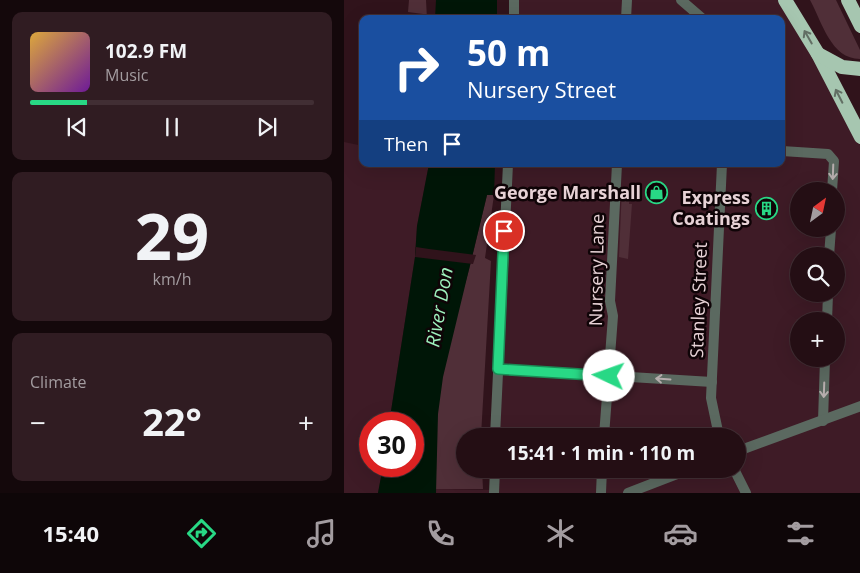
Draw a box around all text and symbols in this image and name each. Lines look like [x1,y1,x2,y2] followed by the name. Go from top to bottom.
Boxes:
[467,29,550,76] text: 50 m
[803,30,813,45] one-way arrow
[384,35,449,100] icon: right
[105,38,187,64] text: 102.9 FM
[105,64,149,86] text: Music
[467,74,616,104] text: Nursery Street
[834,88,844,103] one-way arrow
[63,113,91,141] icon: previous
[158,113,186,141] icon: pause
[253,113,281,141] icon: next
[438,130,466,158] icon: arrive
[384,131,428,157] text: Then
[828,163,838,179] one-way arrow
[494,180,641,204] place label: George Marshall
[645,181,669,205] shop icon: George Marshall
[790,182,845,238] north arrow
[790,182,845,367] map controls
[672,185,750,230] place label: Express Coatings
[135,191,209,279] text: 29
[754,196,778,220] building icon: Express Coatings
[483,210,525,252] pin
[583,214,609,326] street label: Nursery Lane
[490,217,518,245] icon: arrive
[684,242,712,358] street label: Stanley Street
[790,247,845,302] button: search
[419,265,459,349] water label: River Don
[153,268,191,290] text: km/h
[790,312,845,367] button: +
[582,349,634,401] position arrow
[30,371,87,393] text: Climate
[656,375,672,384] one-way arrow
[819,382,829,398] one-way arrow
[142,395,202,447] text: 22°
[30,403,46,441] text: −
[298,403,314,441] text: +
[359,412,424,477] speed limit sign: 30
[507,440,695,466] text: 15:41 · 1 min · 110 m
[184,516,219,551] icon: directions
[304,516,339,551] icon: music
[423,516,458,551] icon: phone
[543,516,578,551] icon: climate
[663,516,698,551] icon: car
[783,516,818,551] icon: filters
[42,518,99,548] text: 15:40

